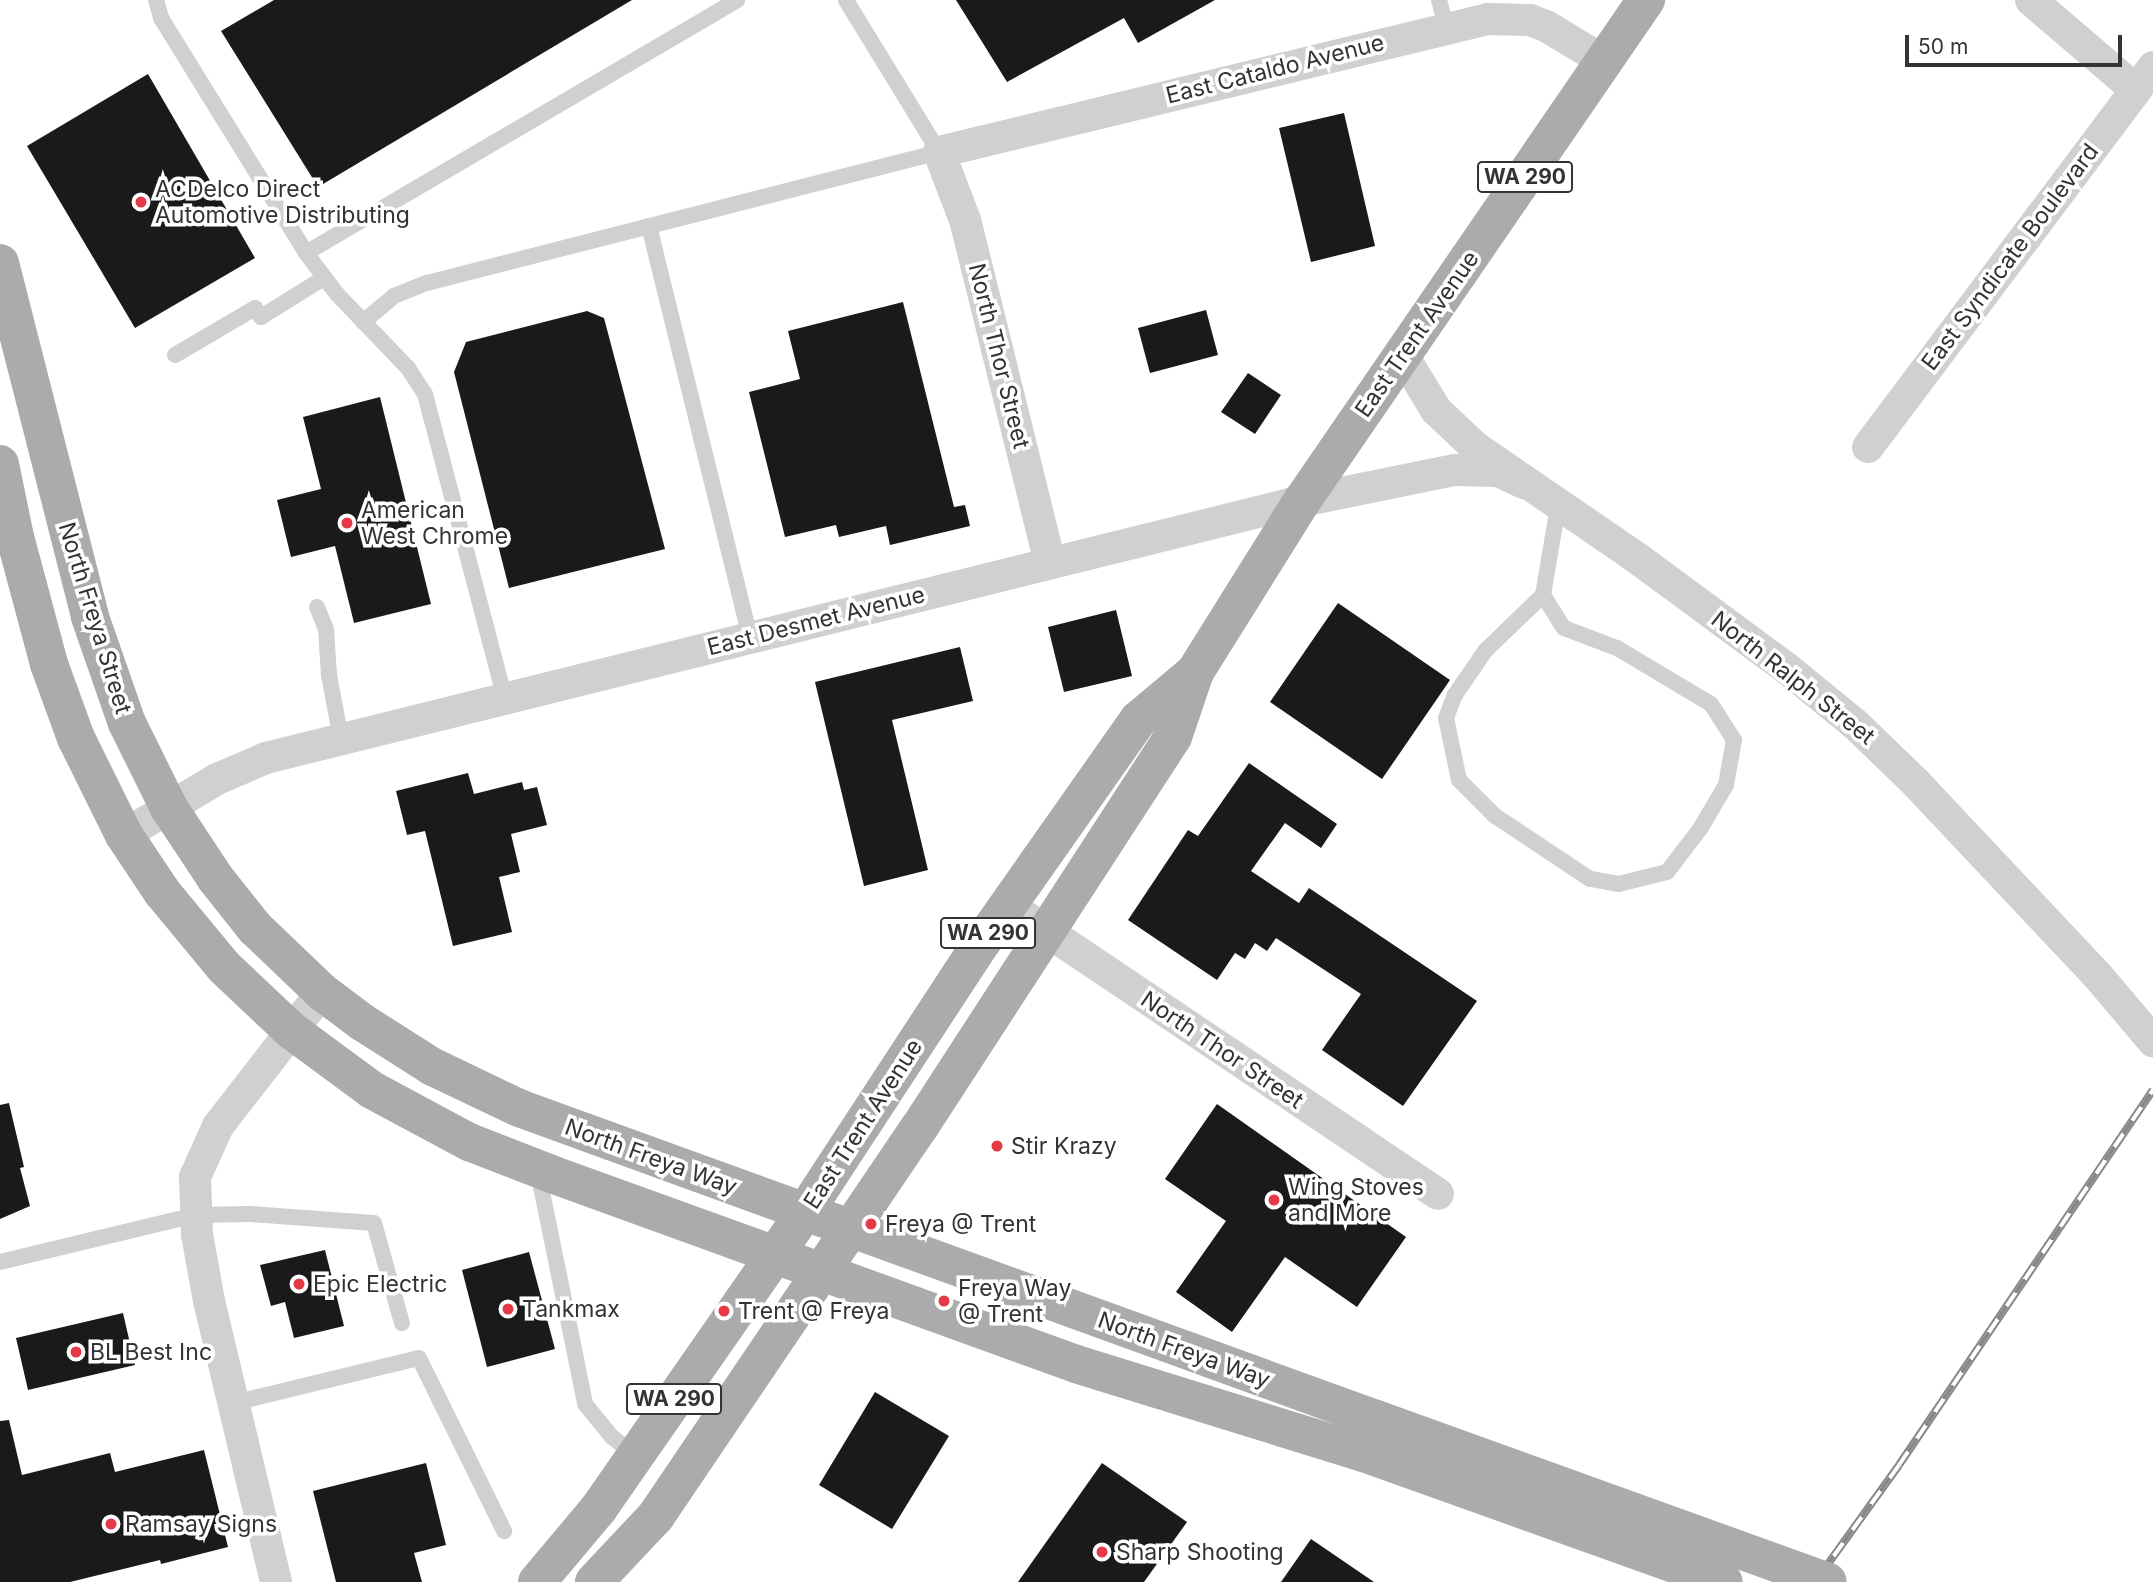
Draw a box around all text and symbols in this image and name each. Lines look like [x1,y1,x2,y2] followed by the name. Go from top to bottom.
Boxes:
[1908,21,2125,65] scale bar
[1163,29,1387,109] street label: East Cataldo Avenue
[1918,34,1968,59] text: 50 m
[1916,138,2104,376] street label: East Syndicate Boulevard
[1476,160,1574,194] road number: WA 290
[155,175,410,229] place label: ACDelco Direct Automotive Distributing
[133,194,149,210] marker: ACDelco Direct Automotive Distributing
[1349,246,1485,422] street label: East Trent Avenue
[963,260,1035,452] street label: North Thor Street
[361,496,508,550] place label: American West Chrome
[339,515,355,531] marker: American West Chrome
[53,519,137,717] street label: North Freya Street
[704,581,928,661] street label: East Desmet Avenue
[1706,606,1880,750] street label: North Ralph Street
[939,916,1037,950] road number: WA 290
[1136,985,1308,1115] street label: North Thor Street
[798,1034,928,1214] street label: East Trent Avenue
[561,1113,741,1201] street label: North Freya Way
[1011,1132,1117,1160] place label: Stir Krazy
[989,1138,1005,1154] marker: Stir Krazy
[1288,1173,1424,1227] place label: Wing Stoves and More
[1266,1192,1282,1208] marker: Wing Stoves and More
[885,1210,1036,1238] place label: Freya @ Trent
[863,1216,879,1232] marker: Freya @ Trent
[313,1270,447,1298] place label: Epic Electric
[958,1274,1071,1328] place label: Freya Way @ Trent
[291,1276,307,1292] marker: Epic Electric
[936,1293,952,1309] marker: Freya Way @ Trent
[522,1295,620,1323] place label: Tankmax
[738,1297,889,1325] place label: Trent @ Freya
[500,1301,516,1317] marker: Tankmax
[716,1303,732,1319] marker: Trent @ Freya
[1094,1306,1274,1394] street label: North Freya Way
[90,1338,212,1366] place label: BL Best Inc
[68,1344,84,1360] marker: BL Best Inc
[625,1382,723,1416] road number: WA 290
[125,1510,277,1538] place label: Ramsay Signs
[103,1516,119,1532] marker: Ramsay Signs
[1116,1538,1284,1566] place label: Sharp Shooting
[1094,1544,1110,1560] marker: Sharp Shooting

